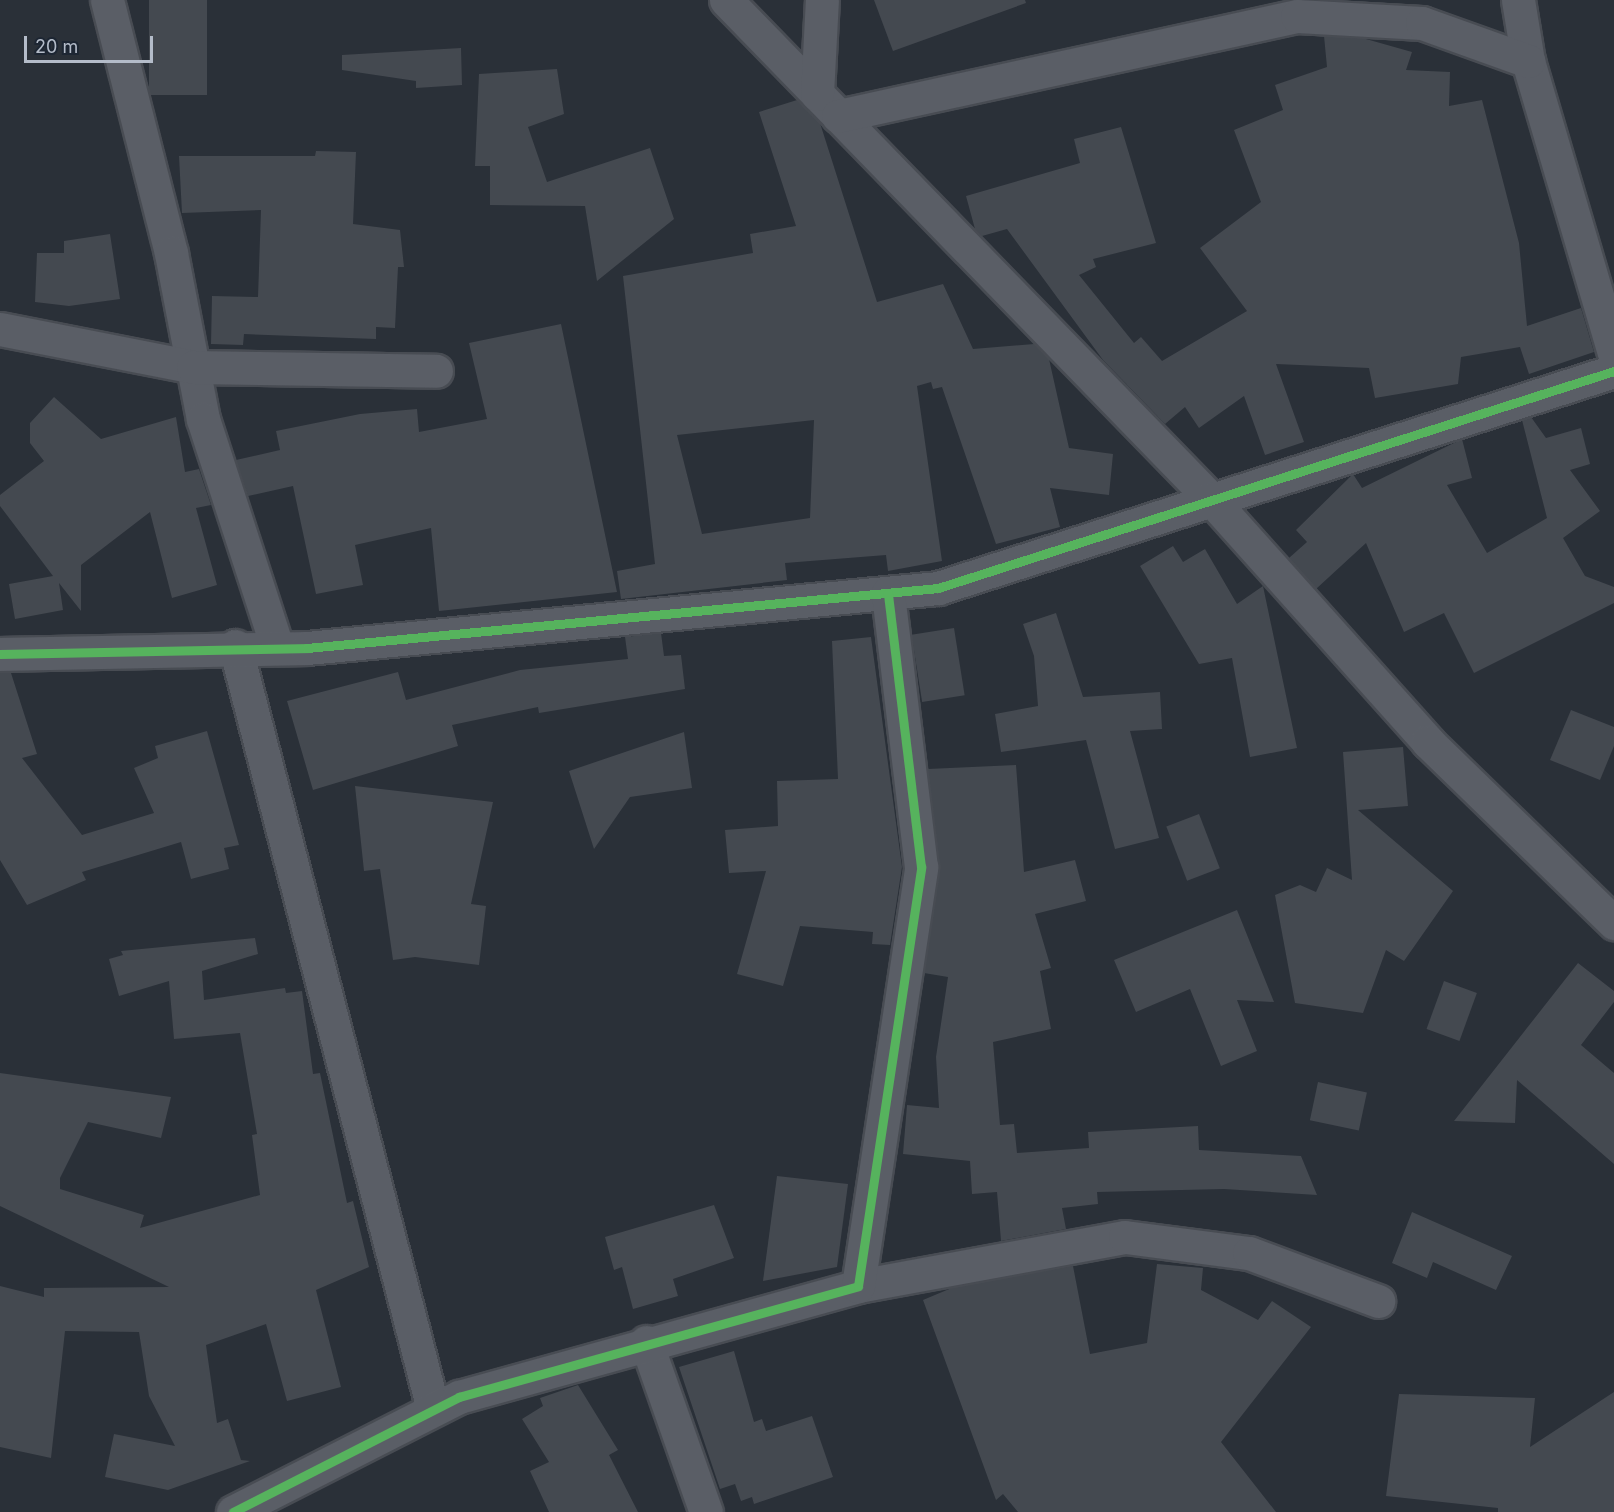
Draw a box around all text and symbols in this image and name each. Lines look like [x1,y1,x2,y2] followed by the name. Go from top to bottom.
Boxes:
[27,24,156,62] scale bar
[35,36,78,57] text: 20 m

